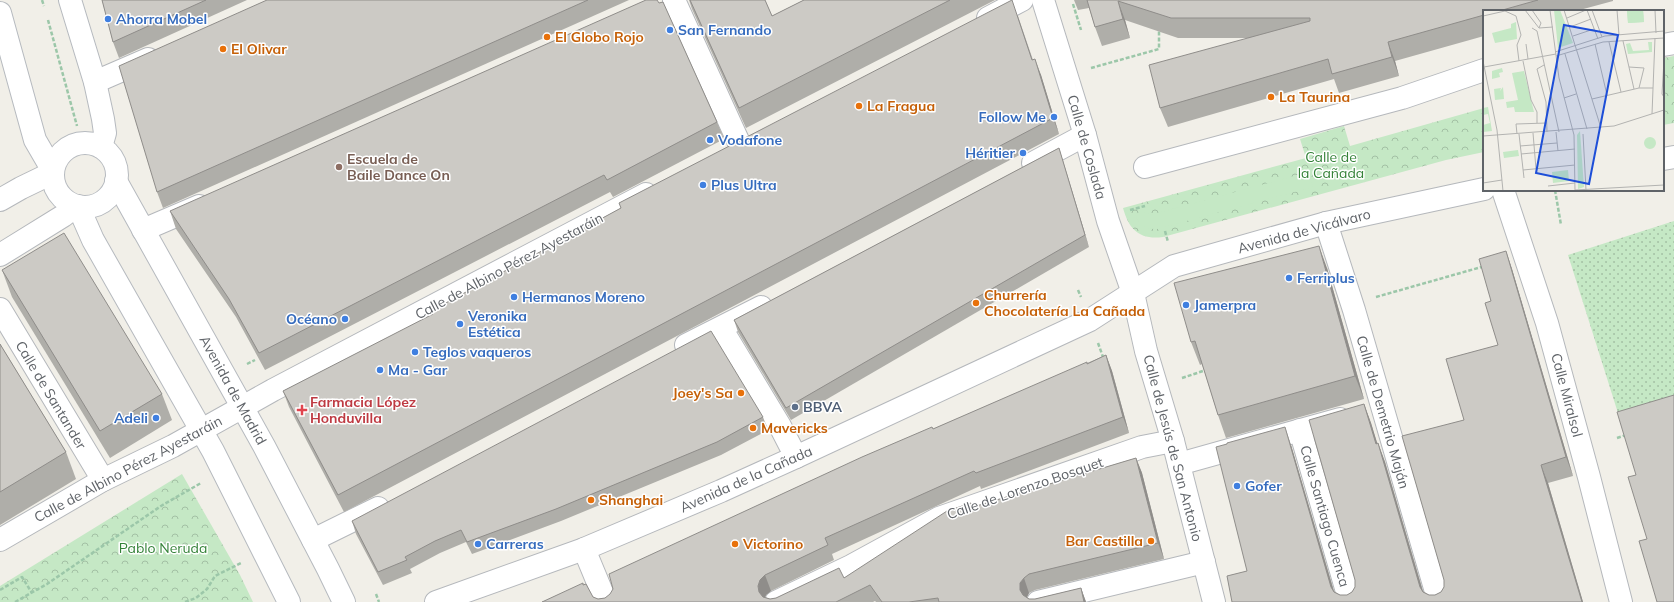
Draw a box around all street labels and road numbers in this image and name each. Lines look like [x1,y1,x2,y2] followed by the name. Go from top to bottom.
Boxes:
[1063,93,1111,201] street label: Calle de Coslada
[1236,205,1372,257] street label: Avenida de Vicálvaro
[412,209,606,323] street label: Calle de Albino Pérez Ayestaráin
[196,332,270,448] street label: Avenida de Madrid
[1352,333,1414,491] street label: Calle de Demetrio Maján
[12,338,91,453] street label: Calle de Santander
[1547,351,1587,439] street label: Calle Miralsol
[1139,353,1207,543] street label: Calle de Jesús de San Antonio
[31,412,225,526] street label: Calle de Albino Pérez Ayestaráin
[677,442,815,516] street label: Avenida de la Cañada
[1296,443,1354,589] street label: Calle Santiago Cuenca
[945,453,1106,523] street label: Calle de Lorenzo Bosquet

